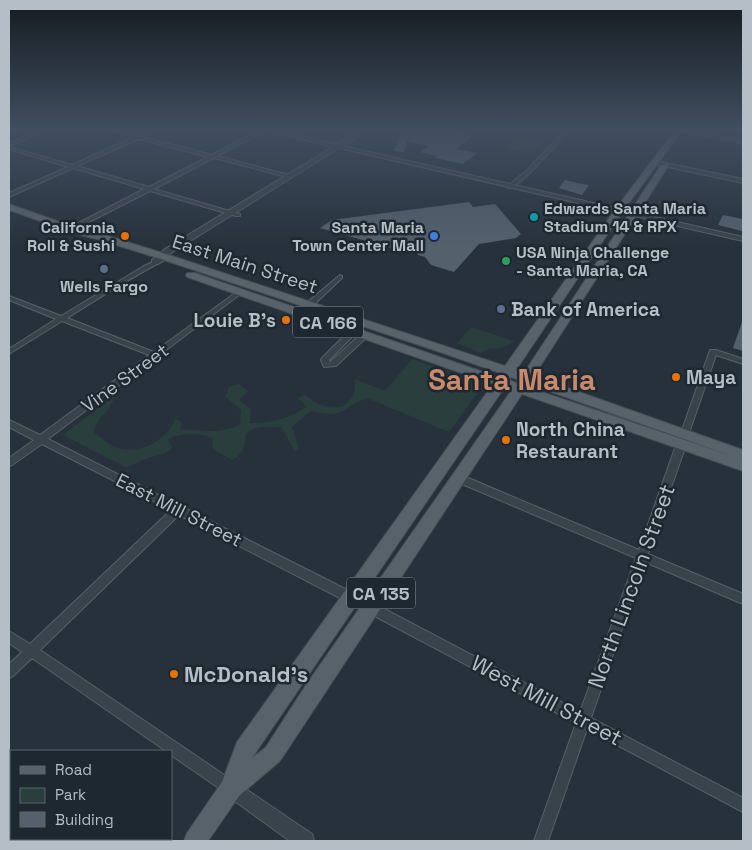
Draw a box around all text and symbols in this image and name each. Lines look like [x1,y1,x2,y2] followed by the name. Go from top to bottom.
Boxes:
[544,198,706,237] place label: Edwards Santa Maria Stadium 14 & RPX
[528,211,540,223] marker: Edwards Santa Maria Stadium 14 & RPX
[27,217,115,256] place label: California Roll & Sushi
[292,217,424,256] place label: Santa Maria Town Center Mall
[169,229,321,299] street label: East Main Street
[119,230,131,242] marker: California Roll & Sushi
[428,230,440,242] marker: Santa Maria Town Center Mall
[516,242,669,281] place label: USA Ninja Challenge - Santa Maria, CA
[500,255,512,267] marker: USA Ninja Challenge - Santa Maria, CA
[98,263,110,275] marker: Wells Fargo
[60,276,148,297] place label: Wells Fargo
[511,297,660,322] place label: Bank of America
[495,303,507,315] marker: Bank of America
[293,306,363,338] road number: CA 166
[194,308,276,333] place label: Louie B's
[280,314,292,326] marker: Louie B's
[76,338,174,418] street label: Vine Street
[428,361,596,398] district label: Santa Maria
[686,365,736,390] place label: Maya
[670,371,682,383] marker: Maya
[516,417,625,464] place label: North China Restaurant
[500,434,512,446] marker: North China Restaurant
[112,467,246,553] street label: East Mill Street
[581,480,681,692] street label: North Lincoln Street
[347,578,415,608] road number: CA 135
[467,648,627,752] street label: West Mill Street
[184,660,308,688] place label: McDonald's
[168,668,180,680] marker: McDonald's
[10,750,172,840] legend
[55,760,92,779] text: Road
[55,785,86,804] text: Park
[55,810,114,829] text: Building

